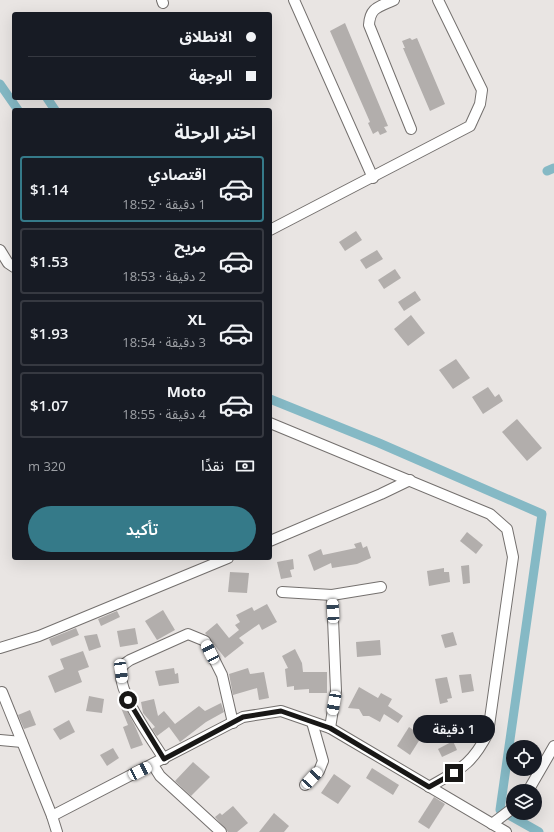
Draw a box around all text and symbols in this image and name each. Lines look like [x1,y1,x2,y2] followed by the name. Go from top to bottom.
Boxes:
[180,26,232,46] text: الانطلاق
[189,65,232,85] text: الوجهة
[174,120,256,144] text: اختر الرحلة
[148,164,206,184] text: اقتصادي
[218,171,254,207] icon: car
[30,179,68,199] text: $1.14
[122,195,206,213] text: 1 دقيقة · 18:52
[174,236,206,256] text: مريح
[218,243,254,279] icon: car
[30,251,68,271] text: $1.53
[122,267,206,285] text: 2 دقيقة · 18:53
[188,309,206,329] text: XL
[218,315,254,351] icon: car
[30,323,68,343] text: $1.93
[122,333,206,351] text: 3 دقيقة · 18:54
[167,381,206,401] text: Moto
[218,387,254,423] icon: car
[30,395,68,415] text: $1.07
[122,405,206,423] text: 4 دقيقة · 18:55
[201,455,224,475] text: نقدًا
[234,455,256,477] icon: cash
[28,457,66,475] text: 320 m
[28,506,256,552] button: تأكيد
[326,599,340,623] car
[199,639,221,665] car
[113,658,129,684] car
[326,690,342,716] car
[119,691,137,709] route start
[413,715,495,743] callout: 1 دقيقة
[433,720,475,738] text: 1 دقيقة
[506,740,542,820] map controls
[506,740,542,776] button: locate
[127,760,153,782] car
[445,764,463,782] route end
[299,765,325,791] car
[506,784,542,820] button: layers

